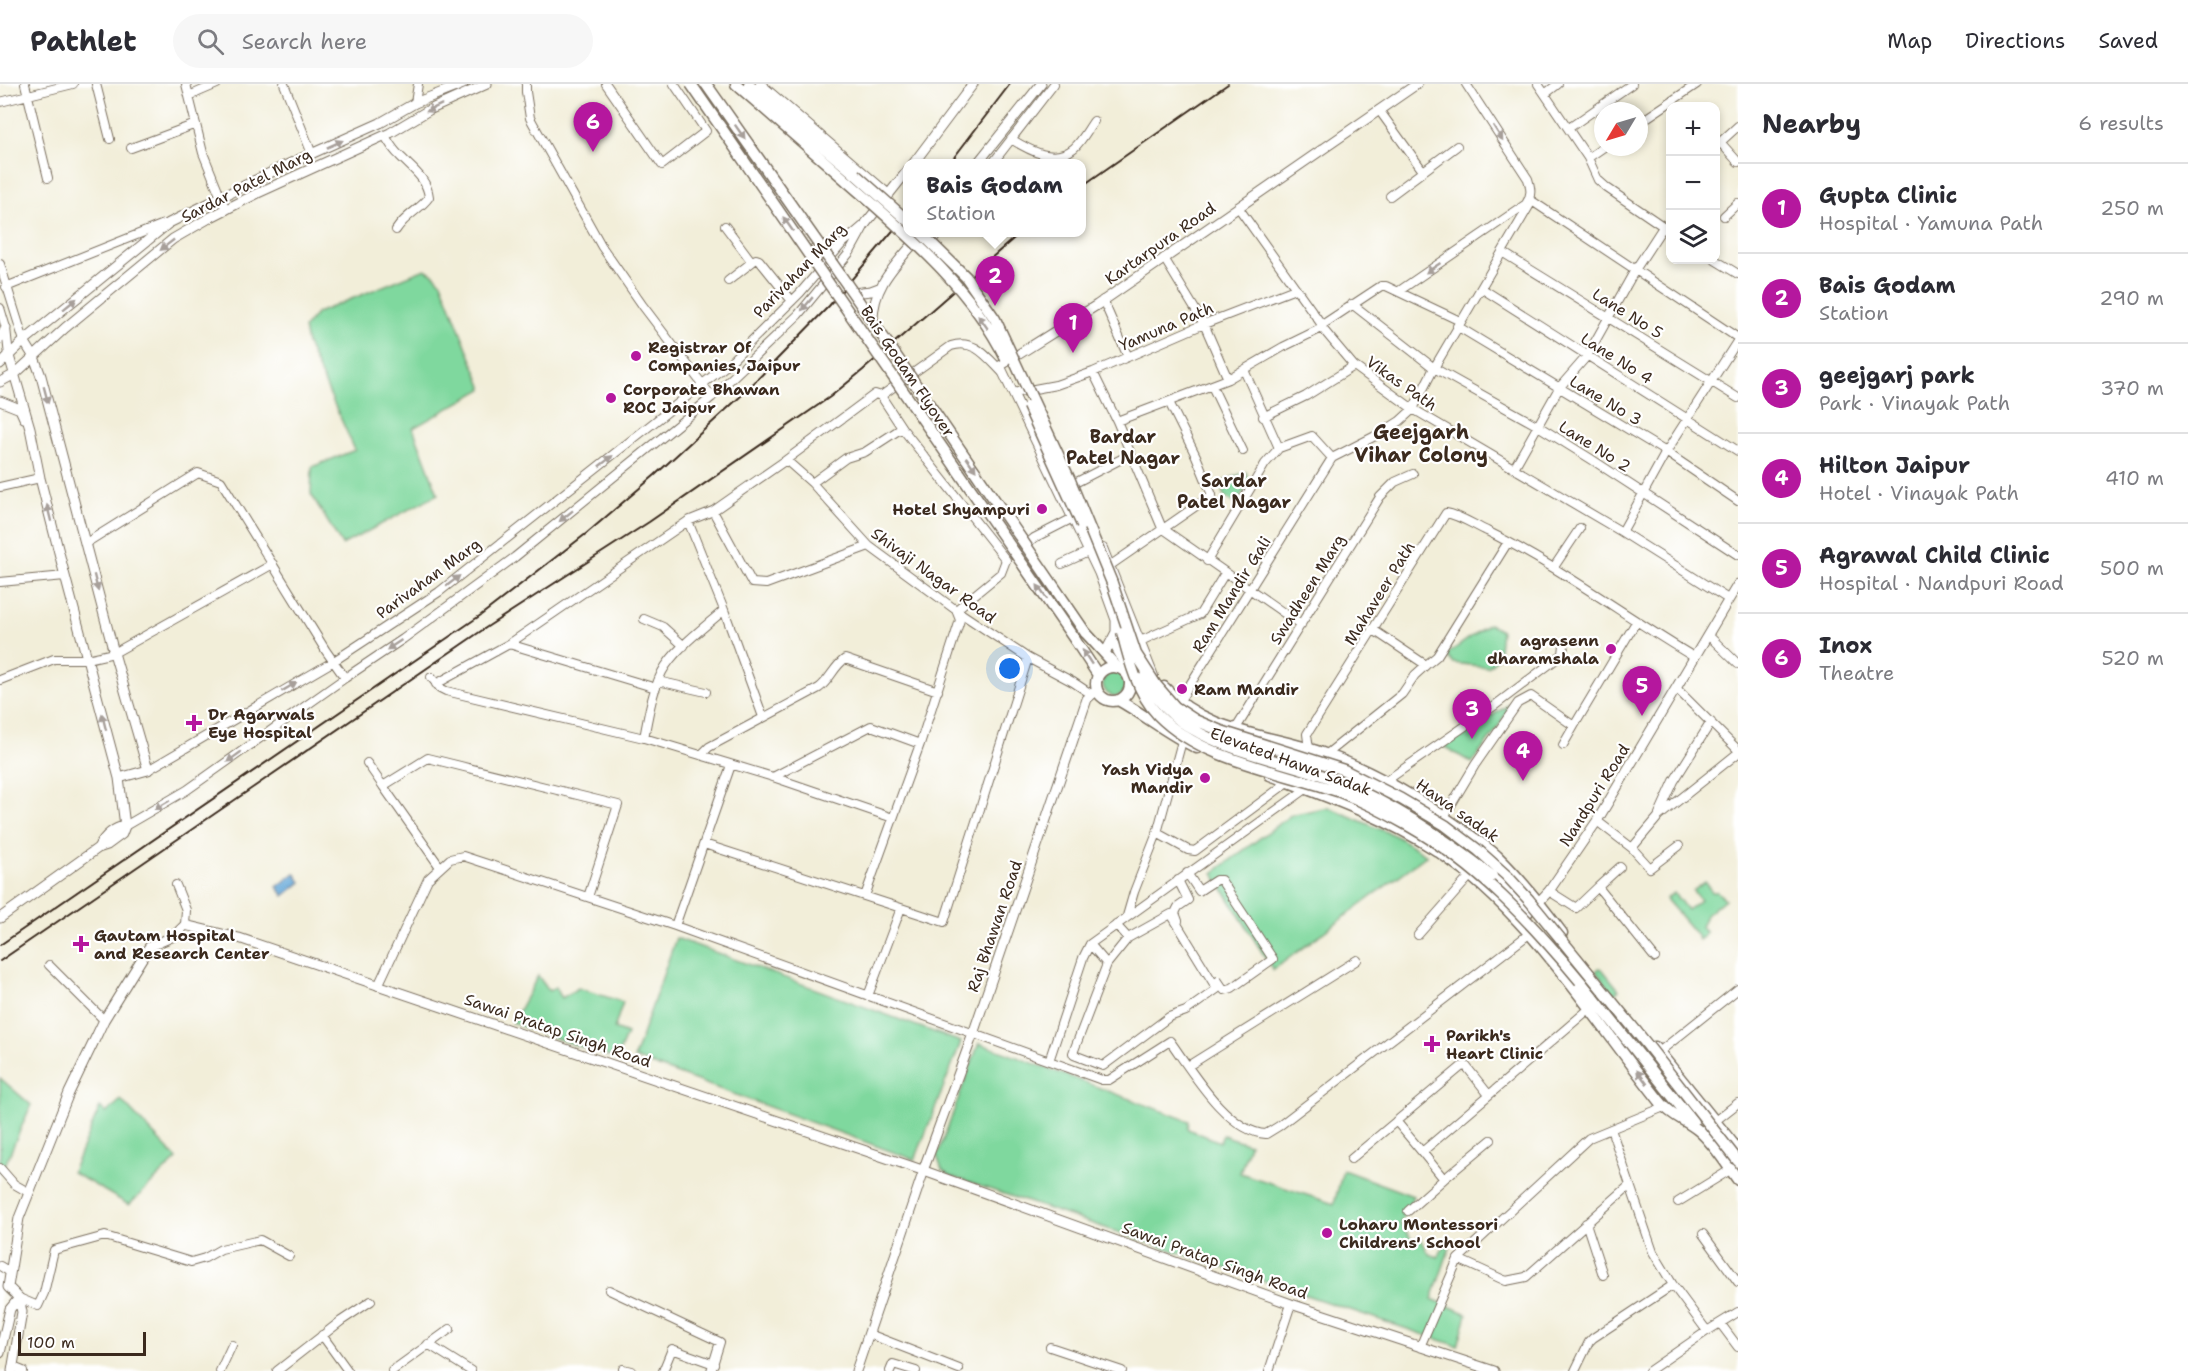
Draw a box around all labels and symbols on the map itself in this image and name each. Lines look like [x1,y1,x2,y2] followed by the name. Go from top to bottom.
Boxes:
[1594,102,1648,156] north arrow
[425,103,442,113] one-way arrow
[574,103,612,152] pin: 6
[734,123,746,139] one-way arrow
[1492,125,1503,141] one-way arrow
[327,139,344,148] one-way arrow
[177,143,315,227] street label: Sardar Patel Marg
[1101,197,1220,289] street label: Kartarpura Road
[782,216,794,232] one-way arrow
[749,218,850,322] street label: Parivahan Marg
[159,238,175,251] one-way arrow
[976,256,1014,306] pin: 2
[1425,262,1441,274] one-way arrow
[1588,283,1667,343] street label: Lane No 5
[801,296,814,311] one-way arrow
[1116,297,1217,356] street label: Yamuna Path
[62,298,77,311] one-way arrow
[856,301,959,441] street label: Bais Godam Flyover
[1054,304,1092,353] pin: 1
[978,314,989,330] one-way arrow
[1577,328,1657,389] street label: Lane No 4
[648,337,801,376] place label: Registrar Of Companies, Jaipur
[629,349,643,363] marker: Registrar Of Companies, Jaipur
[1362,351,1441,416] street label: Vikas Path
[1566,371,1646,430] street label: Lane No 3
[623,379,780,418] place label: Corporate Bhawan ROC Jaipur
[42,386,51,404] one-way arrow
[604,391,618,405] marker: Corporate Bhawan ROC Jaipur
[1555,416,1635,477] street label: Lane No 2
[1354,419,1488,468] district label: Geejgarh Vihar Colony
[1066,425,1180,470] district label: Bardar Patel Nagar
[598,454,614,467] one-way arrow
[965,456,977,472] one-way arrow
[1177,469,1291,514] district label: Sardar Patel Nagar
[892,499,1030,520] place label: Hotel Shyampuri
[1035,502,1049,516] marker: Hotel Shyampuri
[43,504,53,522] one-way arrow
[558,509,574,522] one-way arrow
[867,523,1000,628] street label: Shivaji Nagar Road
[1265,530,1350,648] street label: Swadheen Marg
[1187,532,1276,656] street label: Ram Mandir Gali
[372,533,485,623] street label: Parivahan Marg
[1339,537,1420,649] street label: Mahaveer Path
[92,574,102,592] one-way arrow
[445,575,461,588] one-way arrow
[1036,584,1048,600] one-way arrow
[1487,630,1599,669] place label: agrasenn dharamshala
[385,640,402,651] one-way arrow
[1604,642,1618,656] marker: agrasenn dharamshala
[1081,649,1092,666] one-way arrow
[995,654,1024,683] your location
[1622,666,1662,716] pin: 5
[1194,679,1299,700] place label: Ram Mandir
[281,682,297,693] one-way arrow
[1175,682,1189,696] marker: Ram Mandir
[1452,690,1492,739] pin: 3
[208,704,315,743] place label: Dr Agarwals Eye Hospital
[98,713,108,731] one-way arrow
[185,714,203,732] marker: Dr Agarwals Eye Hospital
[1207,723,1374,800] street label: Elevated Hawa Sadak
[1504,732,1543,781] pin: 4
[1554,740,1634,850] street label: Nandpuri Road
[226,751,242,763] one-way arrow
[1102,759,1193,798] place label: Yash Vidya Mandir
[1198,771,1212,785] marker: Yash Vidya Mandir
[1412,774,1503,847] street label: Hawa sadak
[153,800,170,810] one-way arrow
[962,858,1027,995] street label: Raj Bhawan Road
[94,925,270,964] place label: Gautam Hospital and Research Center
[72,935,90,953] marker: Gautam Hospital and Research Center
[462,989,654,1072] street label: Sawai Pratap Singh Road
[1446,1025,1543,1064] place label: Parikh's Heart Clinic
[1423,1035,1441,1053] marker: Parikh's Heart Clinic
[1635,1069,1648,1085] one-way arrow
[1339,1214,1498,1253] place label: Loharu Montessori Childrens' School
[1119,1217,1311,1304] street label: Sawai Pratap Singh Road
[1320,1226,1334,1240] marker: Loharu Montessori Childrens' School
[18,1329,146,1356] scale bar

